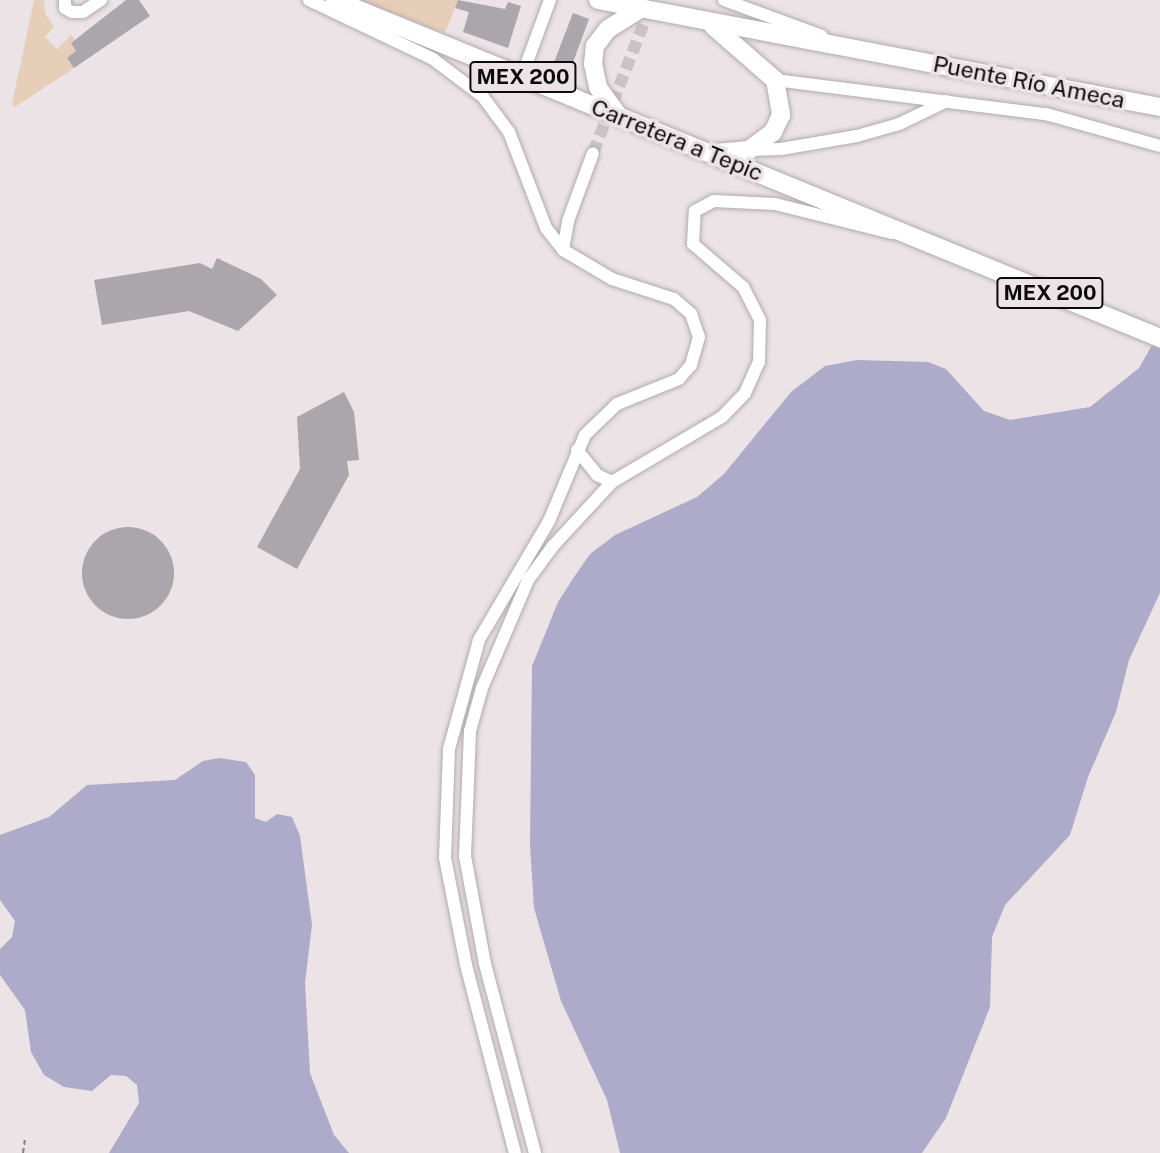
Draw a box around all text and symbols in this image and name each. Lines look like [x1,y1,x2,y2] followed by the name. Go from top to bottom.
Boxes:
[931,50,1127,114] street label: Puente Río Ameca
[469,60,577,94] road number: MEX 200
[587,93,767,187] street label: Carretera a Tepic
[996,276,1104,310] road number: MEX 200

